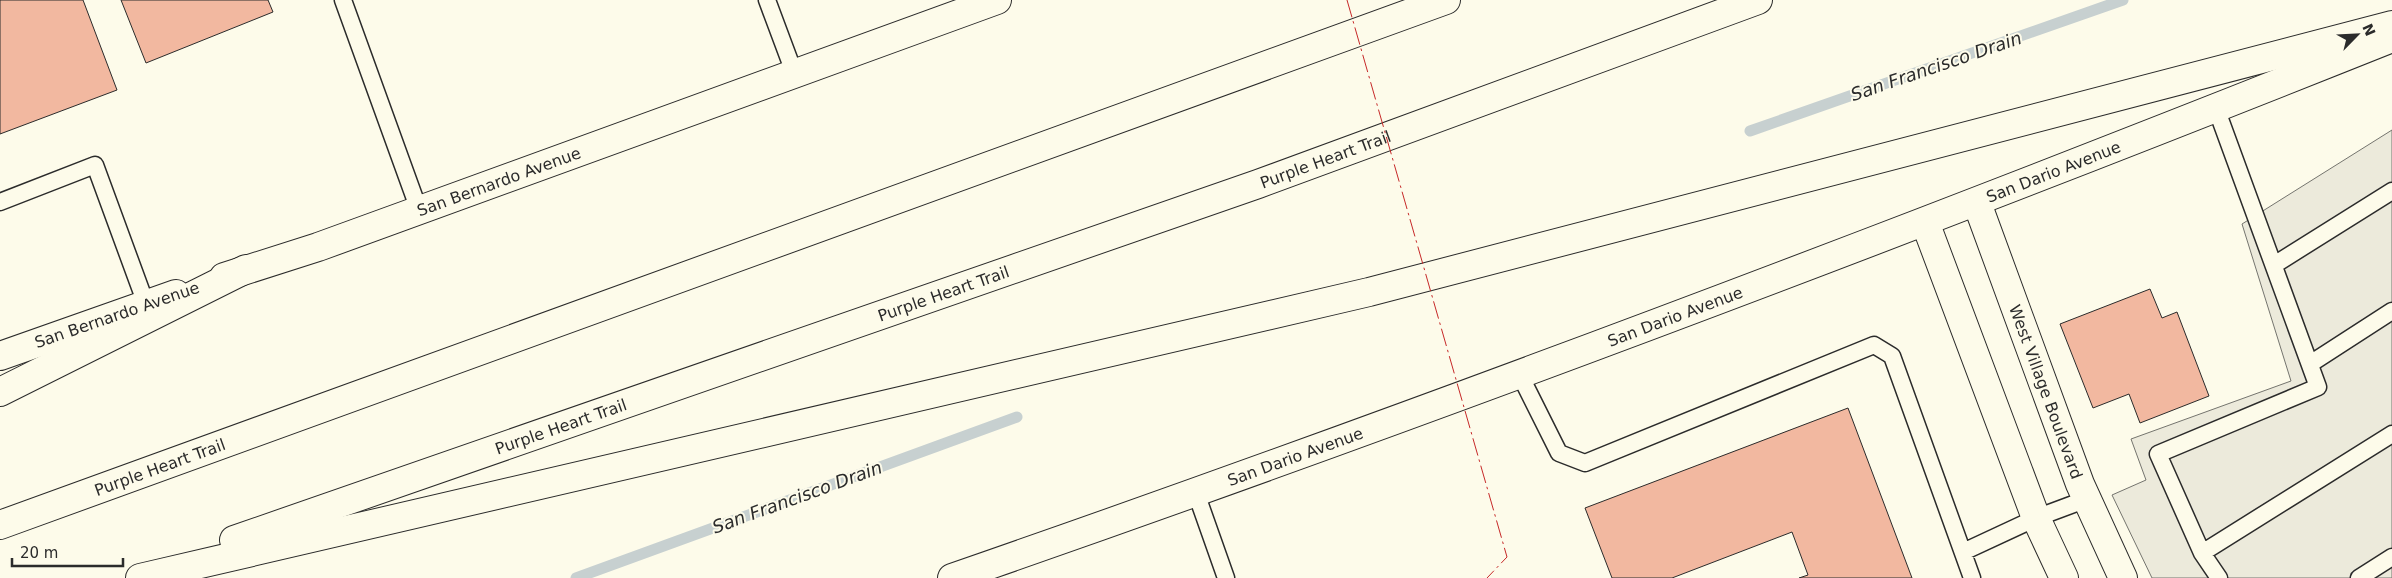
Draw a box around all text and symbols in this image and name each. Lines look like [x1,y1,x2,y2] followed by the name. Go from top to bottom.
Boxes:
[2332,10,2382,60] north arrow
[2359,21,2379,38] text: N
[1848,27,2024,105] water label: San Francisco Drain
[1257,126,1393,192] street label: Purple Heart Trail
[1983,137,2123,206] street label: San Dario Avenue
[414,143,583,220] street label: San Bernardo Avenue
[875,262,1012,325] street label: Purple Heart Trail
[32,278,202,352] street label: San Bernardo Avenue
[1605,282,1745,350] street label: San Dario Avenue
[2006,302,2087,481] street label: West Village Boulevard
[493,395,629,458] street label: Purple Heart Trail
[1225,423,1365,490] street label: San Dario Avenue
[92,435,228,499] street label: Purple Heart Trail
[709,456,885,538] water label: San Francisco Drain
[12,536,124,568] scale bar
[20,544,58,562] text: 20 m

